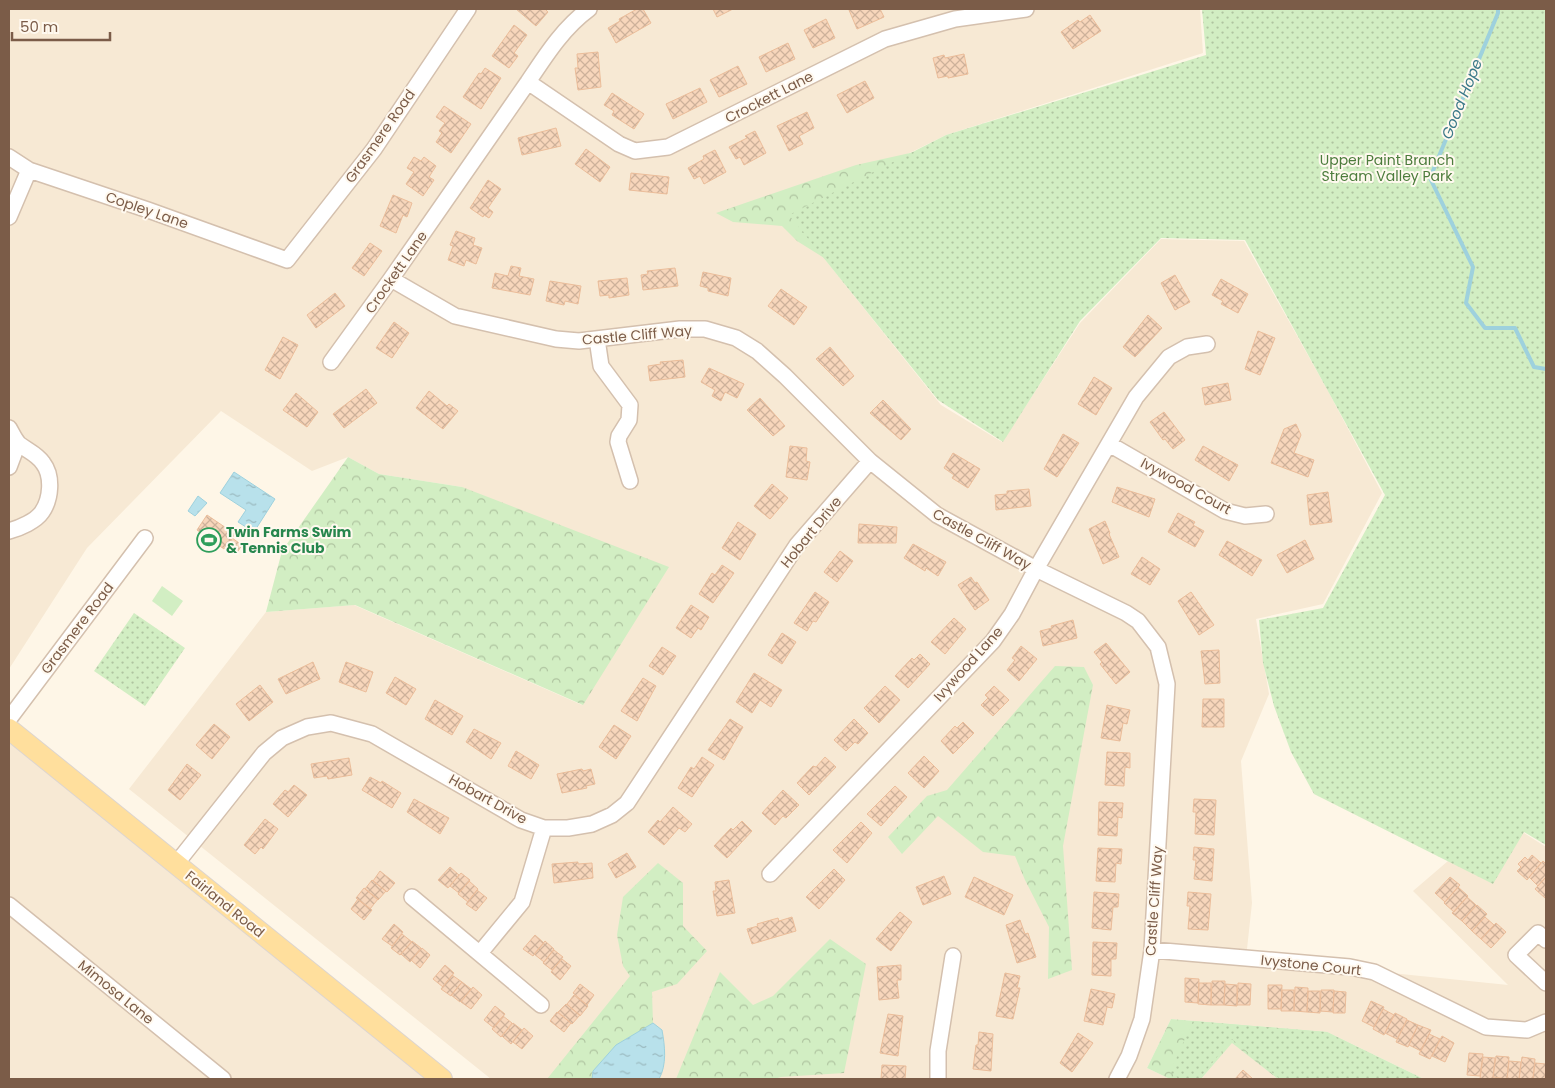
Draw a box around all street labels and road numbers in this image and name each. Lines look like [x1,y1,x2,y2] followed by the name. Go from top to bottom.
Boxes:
[721,66,817,128] street label: Crockett Lane
[340,85,420,187] street label: Grasmere Road
[103,187,191,234] street label: Copley Lane
[360,226,432,317] street label: Crockett Lane
[581,320,693,350] street label: Castle Cliff Way
[1137,453,1235,519] street label: Ivywood Court
[776,492,846,572] street label: Hobart Drive
[929,504,1035,575] street label: Castle Cliff Way
[36,578,118,678] street label: Grasmere Road
[929,622,1007,706] street label: Ivywood Lane
[445,769,531,829] street label: Hobart Drive
[1140,845,1168,957] street label: Castle Cliff Way
[181,866,269,942] street label: Fairland Road
[1260,950,1362,980] street label: Ivystone Court
[74,955,158,1029] street label: Mimosa Lane

